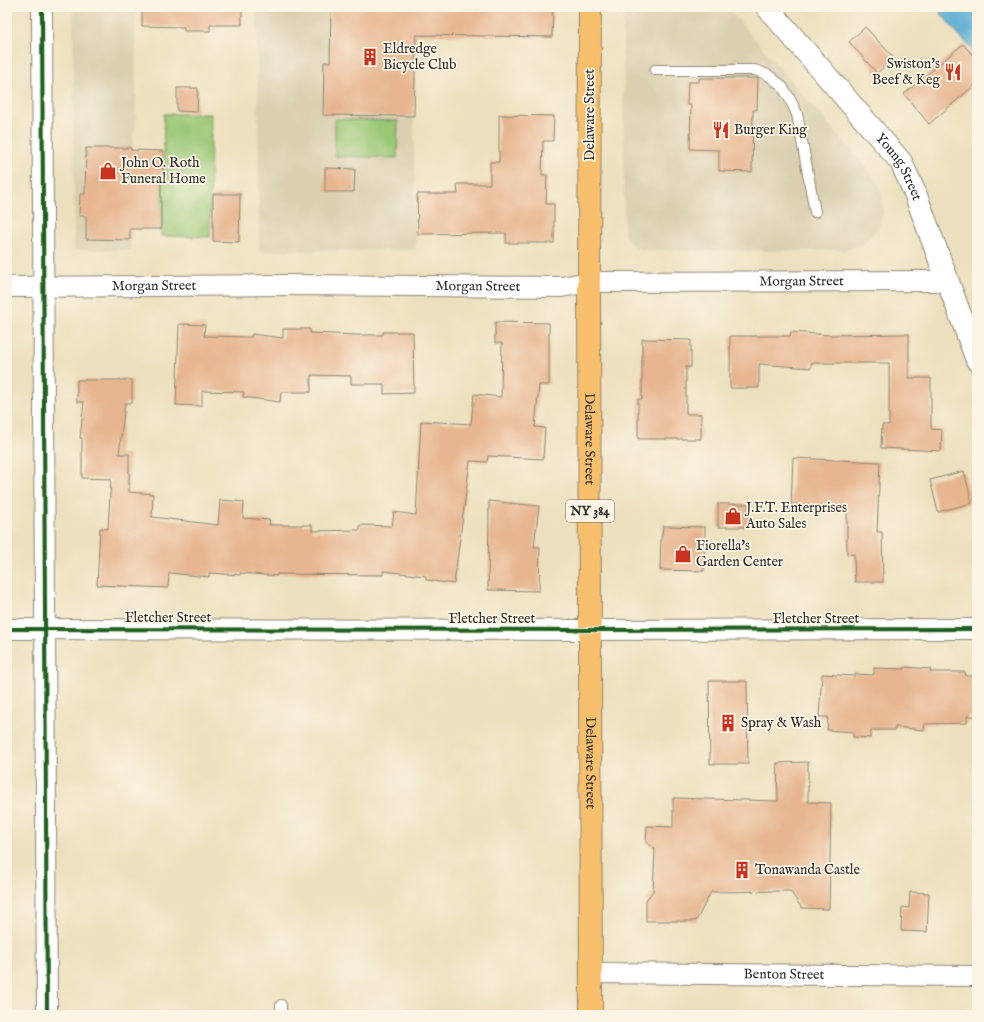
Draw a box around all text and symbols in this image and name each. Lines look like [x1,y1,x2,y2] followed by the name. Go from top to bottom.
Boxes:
[383,40,456,74] place label: Eldredge Bicycle Club
[360,47,380,67] building icon: Eldredge Bicycle Club
[872,55,940,89] place label: Swiston's Beef & Keg
[943,62,963,82] restaurant icon: Swiston's Beef & Keg
[581,69,599,161] street label: Delaware Street
[711,120,731,140] restaurant icon: Burger King
[734,121,807,139] place label: Burger King
[871,130,926,203] street label: Young Street
[119,154,206,188] place label: John O. Roth Funeral Home
[98,161,118,181] shop icon: John O. Roth Funeral Home
[759,272,844,291] street label: Morgan Street
[112,277,197,295] street label: Morgan Street
[436,277,521,296] street label: Morgan Street
[580,393,599,485] street label: Delaware Street
[744,499,847,533] place label: J.F.T. Enterprises Auto Sales
[566,500,614,522] road number: NY 384
[723,506,743,526] shop icon: J.F.T. Enterprises Auto Sales
[696,537,783,571] place label: Fiorella's Garden Center
[673,544,693,564] shop icon: Fiorella's Garden Center
[125,609,212,627] street label: Fletcher Street
[449,610,536,628] street label: Fletcher Street
[773,610,860,628] street label: Fletcher Street
[718,713,738,733] building icon: Spray & Wash
[741,714,822,732] place label: Spray & Wash
[581,717,599,809] street label: Delaware Street
[732,860,752,880] building icon: Tonawanda Castle
[755,861,861,879] place label: Tonawanda Castle
[744,965,825,984] street label: Benton Street

